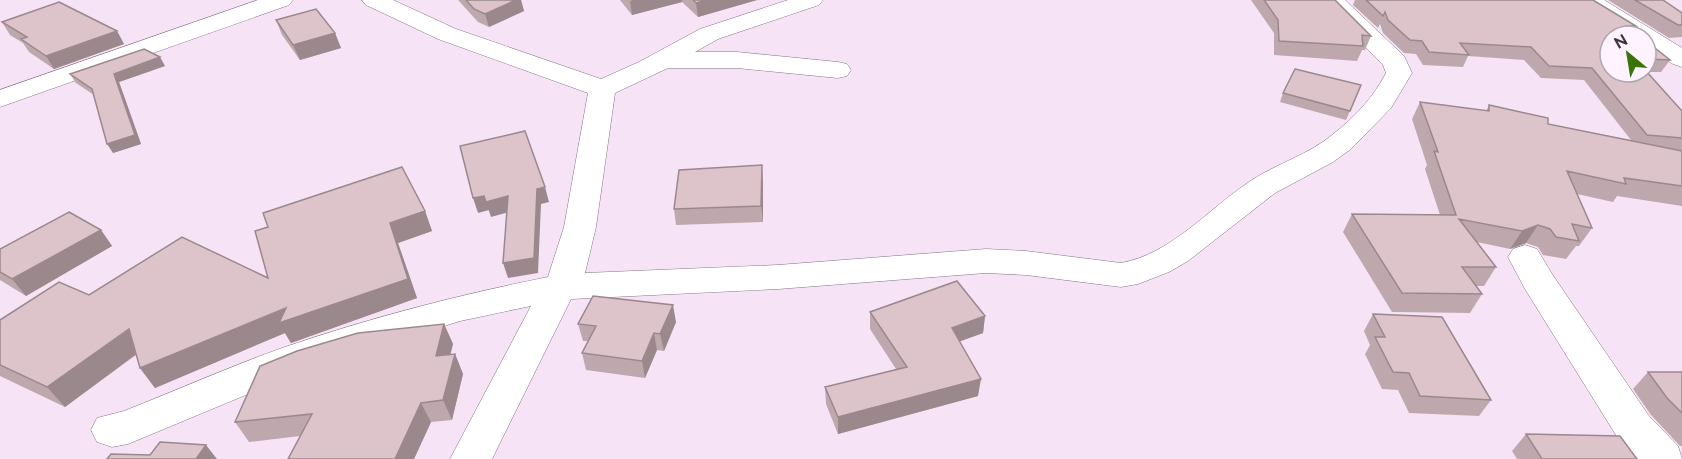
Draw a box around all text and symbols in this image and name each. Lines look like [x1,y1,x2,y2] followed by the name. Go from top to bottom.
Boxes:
[1598,24,1658,84] north arrow
[1611,30,1631,53] text: N

